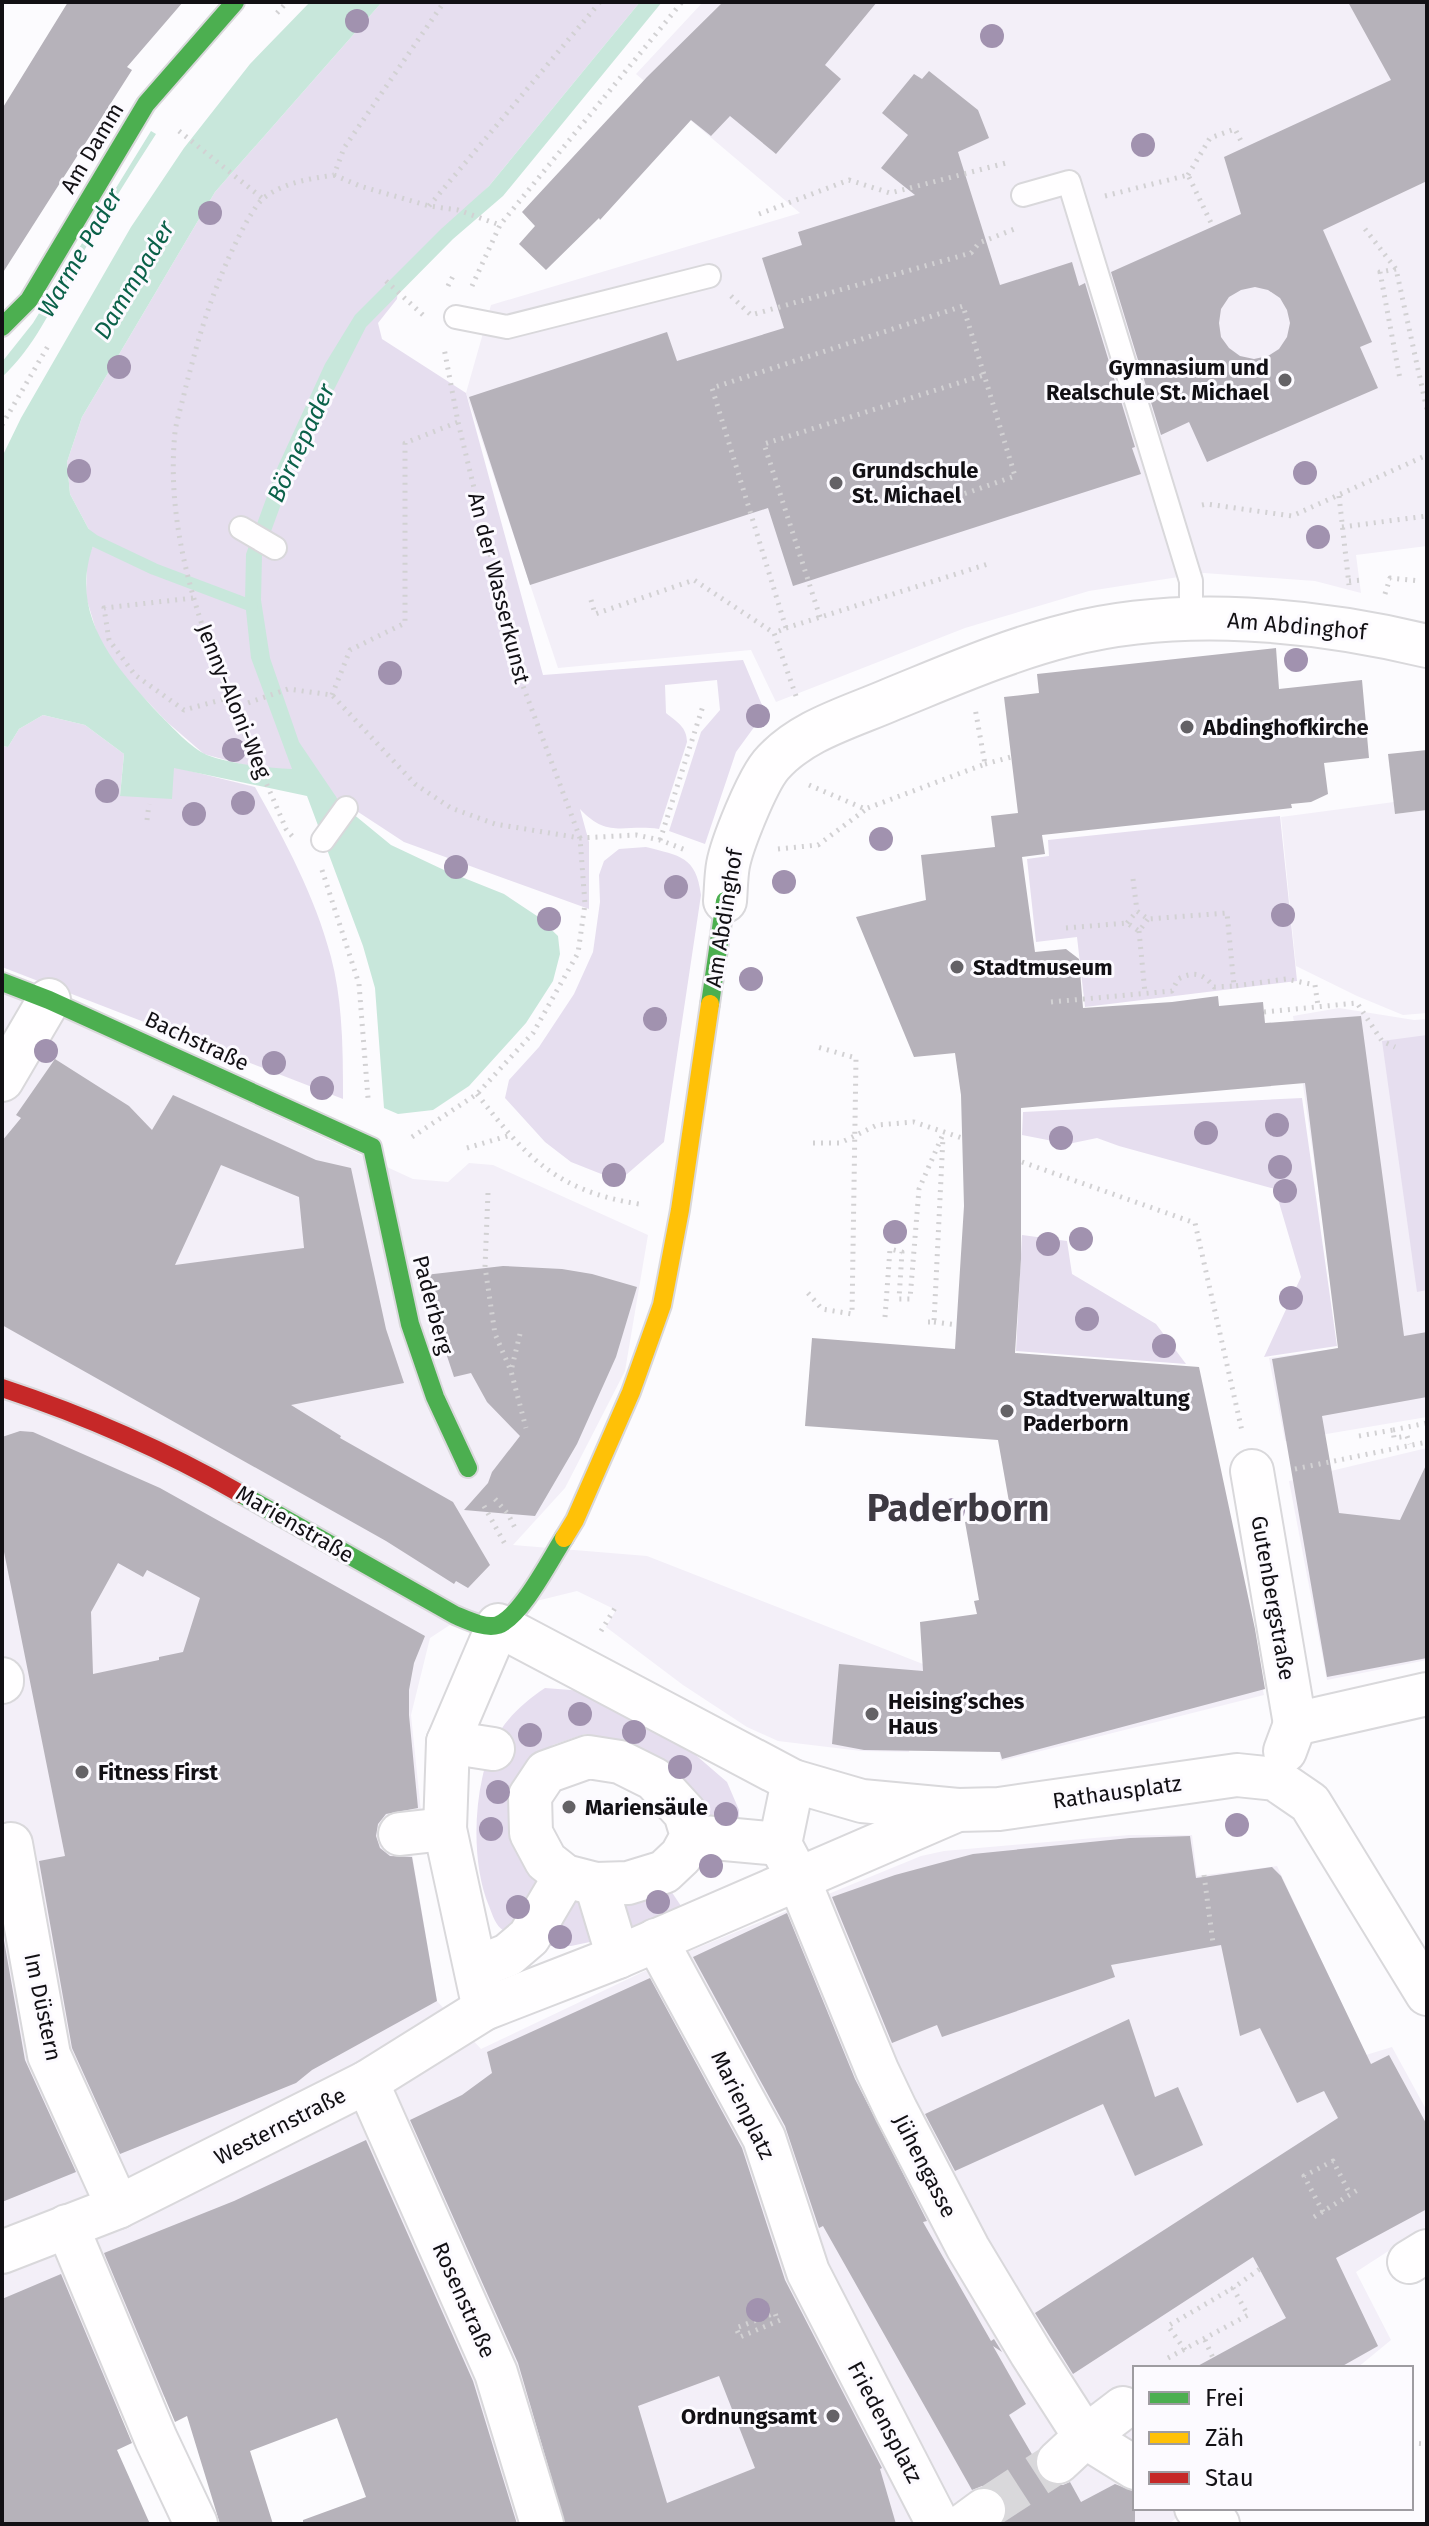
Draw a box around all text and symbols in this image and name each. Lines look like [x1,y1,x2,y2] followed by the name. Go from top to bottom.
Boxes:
[54,98,130,198] street label: Am Damm
[32,183,128,322] water label: Warme Pader
[88,215,181,344] water label: Dammpader
[1046,354,1269,406] place label: Gymnasium und Realschule St. Michael
[1276,371,1294,389] marker: Gymnasium und Realschule St. Michael
[261,379,341,506] water label: Börnepader
[852,457,979,509] place label: Grundschule St. Michael
[827,474,845,492] marker: Grundschule St. Michael
[462,490,536,686] street label: An der Wasserkunst
[1226,606,1369,646] street label: Am Abdinghof
[191,620,278,783] street label: Jenny-Aloni-Weg
[1202,714,1369,741] place label: Abdinghofkirche
[1178,718,1196,736] marker: Abdinghofkirche
[700,845,749,989] street label: Am Abdinghof
[973,954,1113,981] place label: Stadtmuseum
[948,958,966,976] marker: Stadtmuseum
[141,1005,253,1077] street label: Bachstraße
[407,1252,459,1358] street label: Paderberg
[1023,1385,1191,1437] place label: Stadtverwaltung Paderborn
[998,1402,1016,1420] marker: Stadtverwaltung Paderborn
[231,1479,359,1569] street label: Marienstraße
[867,1485,1049,1531] district label: Paderborn
[1245,1514,1301,1682] street label: Gutenbergstraße
[888,1688,1025,1740] place label: Heising’sches Haus
[863,1705,881,1723] marker: Heising’sches Haus
[98,1759,218,1786] place label: Fitness First
[73,1763,91,1781] marker: Fitness First
[1051,1770,1183,1814] street label: Rathausplatz
[585,1794,708,1821] place label: Mariensäule
[560,1798,578,1816] marker: Mariensäule
[18,1951,68,2063] street label: Im Düstern
[705,2046,781,2164] street label: Marienplatz
[210,2081,350,2171] street label: Westernstraße
[887,2110,963,2222] street label: Jühengasse
[426,2238,502,2362] street label: Rosenstraße
[842,2357,928,2487] street label: Friedensplatz
[1133,2366,1413,2510] legend
[1205,2384,1244,2412] text: Frei
[681,2403,817,2430] place label: Ordnungsamt
[824,2407,842,2425] marker: Ordnungsamt
[1205,2424,1244,2452] text: Zäh
[1205,2464,1254,2492] text: Stau

